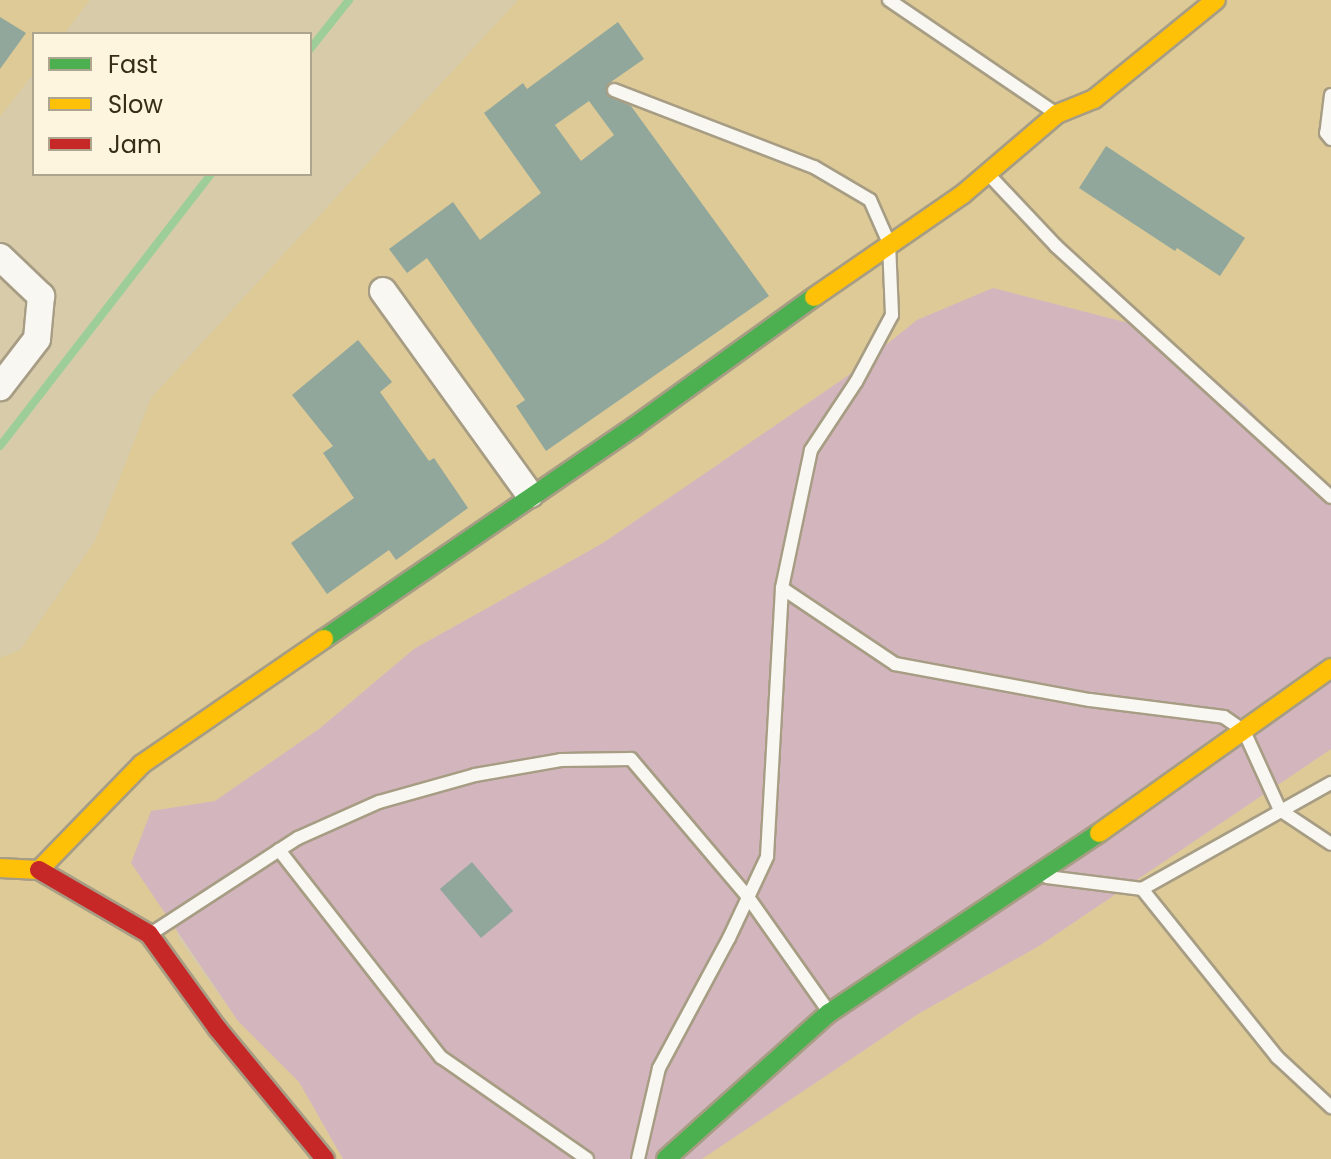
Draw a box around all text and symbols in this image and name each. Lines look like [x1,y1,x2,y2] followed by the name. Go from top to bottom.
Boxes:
[32,32,312,176] legend
[108,48,158,81] text: Fast
[108,88,163,121] text: Slow
[108,128,162,161] text: Jam

